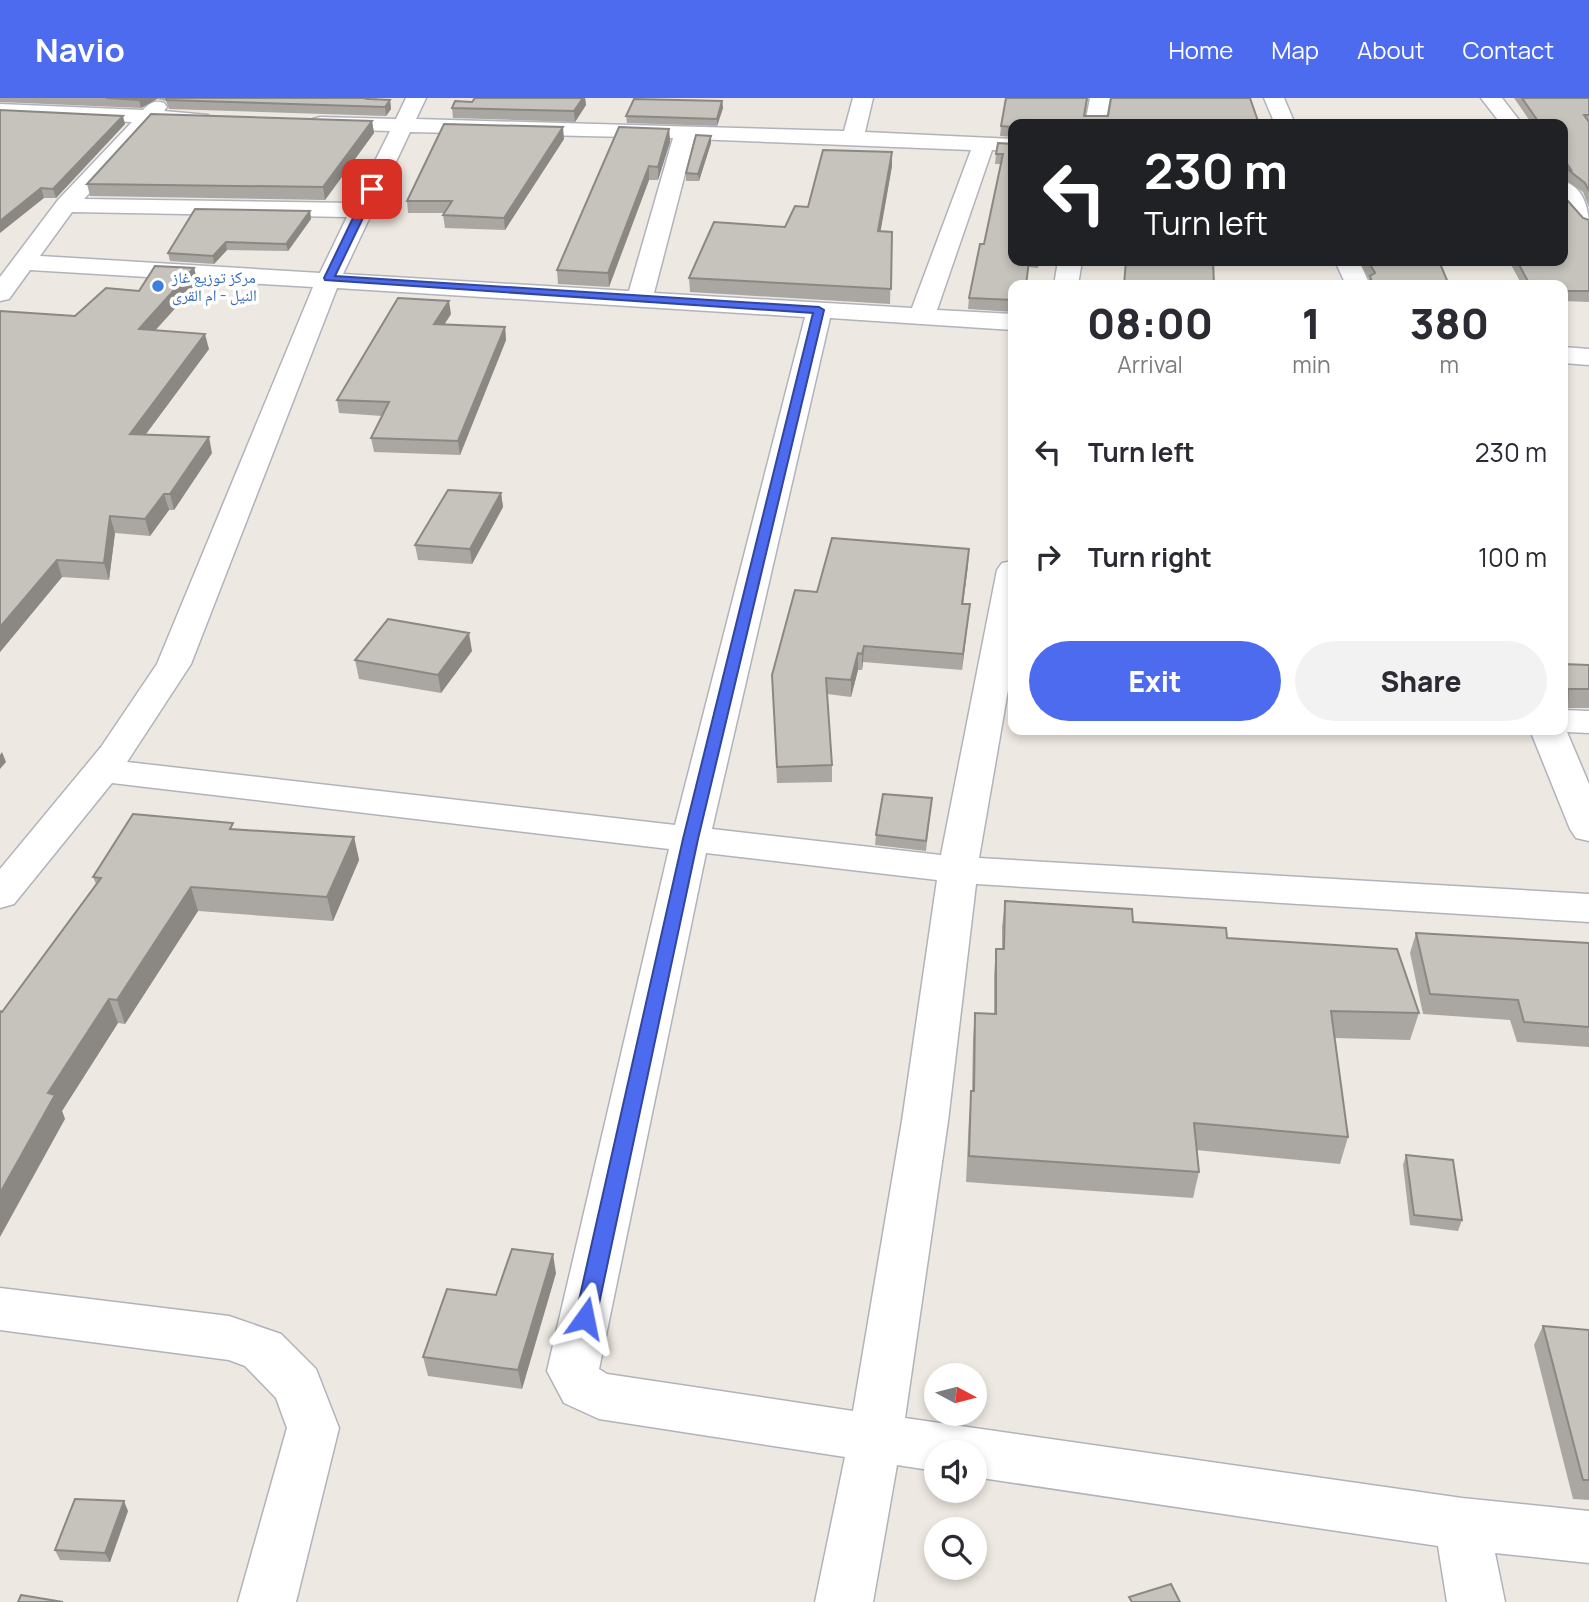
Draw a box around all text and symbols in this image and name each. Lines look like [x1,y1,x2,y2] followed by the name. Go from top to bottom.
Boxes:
[35,27,125,72] text: Navio
[1168,33,1233,66] text: Home
[1271,33,1319,66] text: Map
[1357,33,1425,66] text: About
[1463,33,1554,66] text: Contact
[1144,137,1288,204] text: 230 m
[1029,147,1120,238] icon: left
[342,159,402,219] pin
[353,170,391,208] icon: arrive
[1144,201,1268,245] text: Turn left
[171,266,257,306] place label: مركز توزيع غاز النيل - ام القرى
[150,278,166,294] marker: مركز توزيع غاز النيل - ام القرى
[1087,294,1213,352] text: 08:00
[1302,294,1321,352] text: 1
[1410,294,1489,352] text: 380
[1117,348,1183,380] text: Arrival
[1292,348,1331,380] text: min
[1440,348,1459,380] text: m
[1029,433,1067,471] icon: left
[1088,434,1195,470] text: Turn left
[1475,434,1547,470] text: 230 m
[1029,538,1067,576] icon: right
[1088,539,1212,575] text: Turn right
[1478,539,1547,575] text: 100 m
[1029,641,1281,721] button: Exit
[1295,641,1547,721] button: Share
[548,1281,622,1355] position arrow
[924,1363,987,1426] north arrow
[924,1363,987,1580] map controls
[924,1440,987,1503] button: sound
[924,1517,987,1580] button: search

